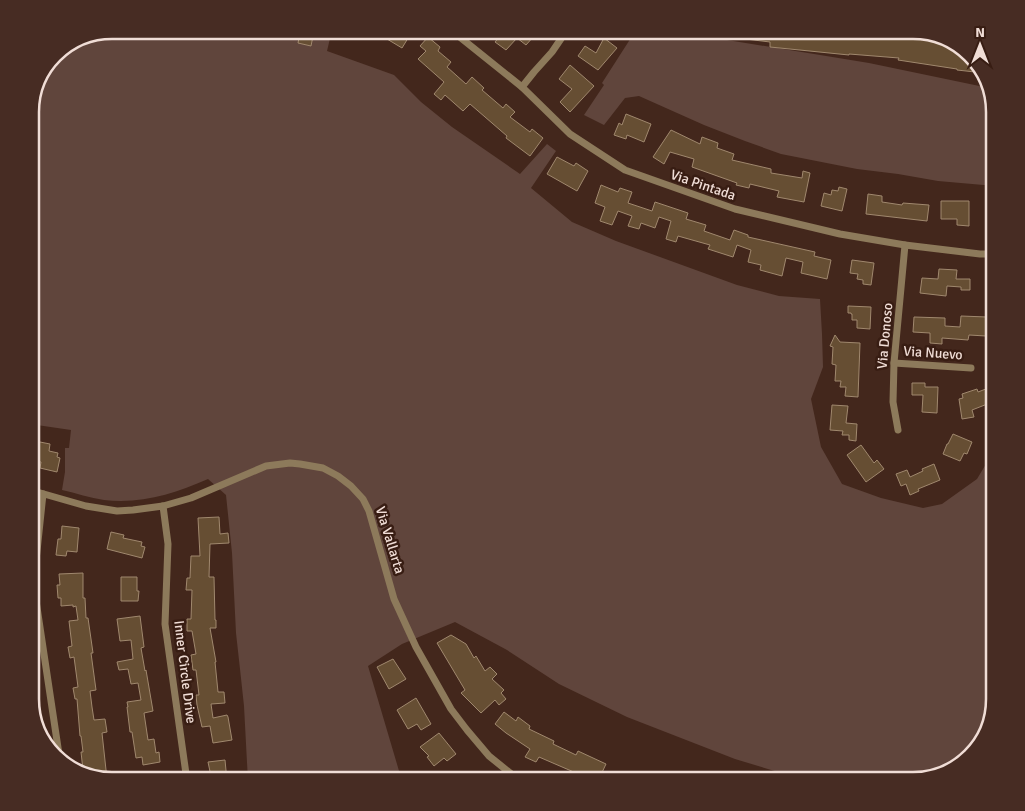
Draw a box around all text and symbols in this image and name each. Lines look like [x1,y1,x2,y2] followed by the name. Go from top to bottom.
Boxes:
[955,20,1005,70] north arrow
[975,24,985,41] text: N
[668,166,738,204] street label: Via Pintada
[874,302,896,370] street label: Via Donoso
[903,342,963,364] street label: Via Nuevo
[372,504,408,576] street label: Via Vallarta
[170,619,200,725] street label: Inner Circle Drive

